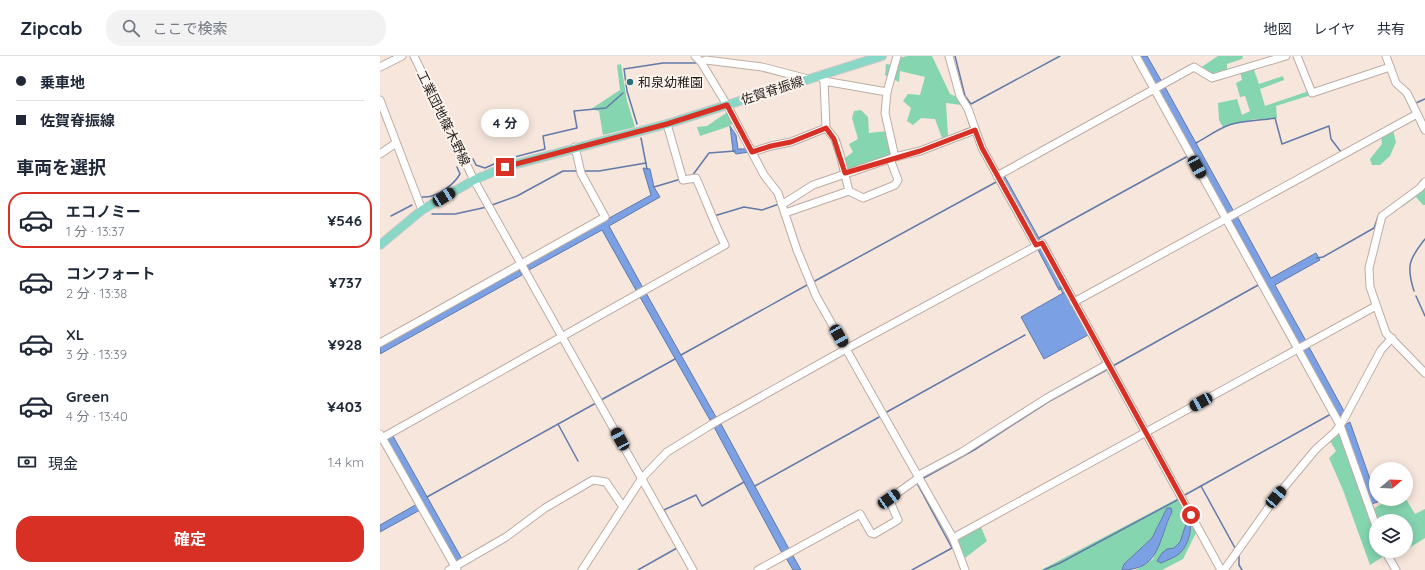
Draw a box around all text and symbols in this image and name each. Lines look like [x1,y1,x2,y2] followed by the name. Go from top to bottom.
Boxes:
[106,10,386,46] search box
[20,16,82,40] text: Zipcab
[120,17,142,39] icon: search
[152,19,228,38] text: ここで検索
[1263,20,1291,38] text: 地図
[1313,20,1355,38] text: レイヤ
[1377,20,1405,38] text: 共有
[414,68,474,168] street label: 工業団地篠木野線
[739,72,805,108] street label: 佐賀脊振線
[40,73,85,92] text: 乗車地
[638,74,703,90] place label: 和泉幼稚園
[625,77,635,87] marker: 和泉幼稚園
[481,109,529,137] callout: 4 分
[40,111,115,130] text: 佐賀脊振線
[493,115,517,131] text: 4 分
[1186,154,1208,180] car
[16,156,106,179] text: 車両を選択
[496,158,514,176] route end
[431,186,457,208] car
[18,202,54,238] icon: car
[66,202,141,221] text: エコノミー
[327,211,362,230] text: ¥546
[66,223,125,239] text: 1 分 · 13:37
[18,264,54,300] icon: car
[66,264,156,283] text: コンフォート
[329,273,362,292] text: ¥737
[66,285,127,301] text: 2 分 · 13:38
[828,323,850,349] car
[66,325,84,344] text: XL
[18,326,54,362] icon: car
[328,335,362,354] text: ¥928
[66,346,127,362] text: 3 分 · 13:39
[66,387,109,406] text: Green
[18,388,54,424] icon: car
[1188,391,1214,413] car
[327,397,362,416] text: ¥403
[66,408,128,424] text: 4 分 · 13:40
[609,426,631,452] car
[16,451,38,473] icon: cash
[48,454,78,473] text: 現金
[328,454,364,470] text: 1.4 km
[1369,462,1413,506] north arrow
[1369,462,1413,558] map controls
[1264,484,1288,510] car
[876,487,902,511] car
[1182,506,1200,524] route start
[1369,514,1413,558] button: layers
[16,516,364,562] button: 確定

